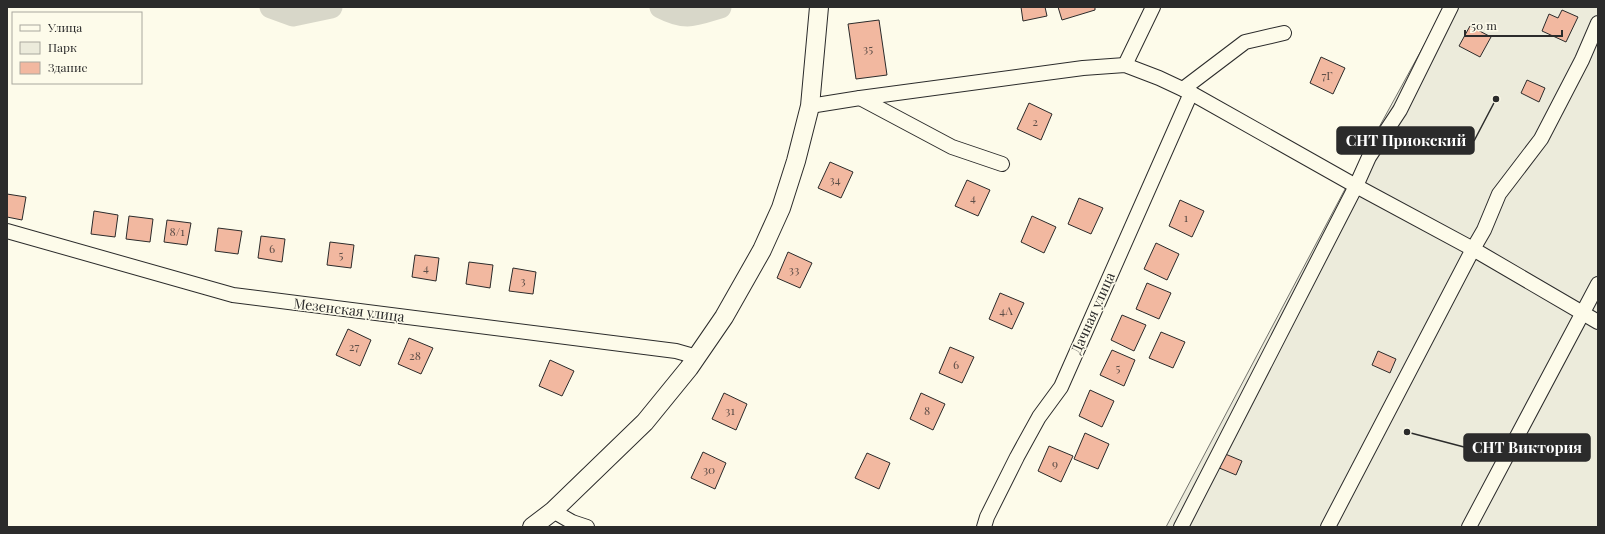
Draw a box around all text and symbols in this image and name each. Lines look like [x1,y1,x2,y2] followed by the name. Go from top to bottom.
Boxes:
[12,12,142,84] legend
[1465,12,1562,38] scale bar
[1471,17,1497,33] text: 50 m
[47,19,82,35] text: Улица
[48,39,77,55] text: Парк
[863,40,873,56] house number: 35
[48,59,88,75] text: Здание
[1321,67,1333,83] house number: 7Г
[1032,113,1038,129] house number: 2
[1337,127,1474,154] callout: СНТ Приокский
[1346,130,1466,150] text: СНТ Приокский
[829,171,841,187] house number: 34
[970,189,976,205] house number: 4
[1184,209,1189,225] house number: 1
[169,223,185,239] house number: 8/1
[269,240,275,256] house number: 6
[339,246,344,262] house number: 5
[423,259,429,275] house number: 4
[789,261,799,277] house number: 33
[1066,269,1119,357] street label: Дачная улица
[520,272,526,288] house number: 3
[292,293,406,326] street label: Мезенская улица
[999,302,1013,318] house number: 4А
[349,338,359,354] house number: 27
[409,347,421,363] house number: 28
[953,356,959,372] house number: 6
[1116,359,1121,375] house number: 5
[725,402,735,418] house number: 31
[924,402,930,418] house number: 8
[1464,434,1590,461] callout: СНТ Виктория
[1472,437,1582,457] text: СНТ Виктория
[1052,455,1058,471] house number: 9
[703,461,715,477] house number: 30

